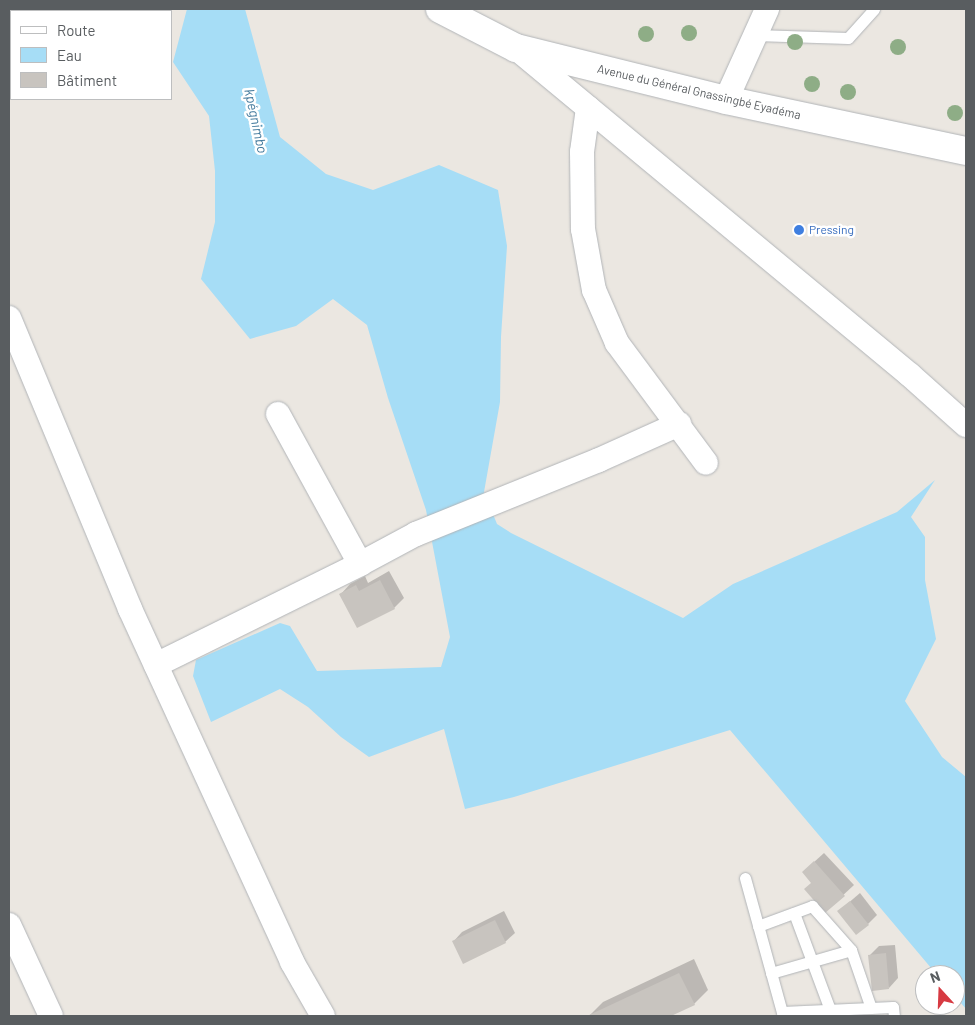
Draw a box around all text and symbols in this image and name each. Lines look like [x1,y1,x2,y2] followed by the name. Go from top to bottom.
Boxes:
[10,10,172,100] legend
[57,21,96,39] text: Route
[57,46,82,64] text: Eau
[596,62,802,122] street label: Avenue du Général Gnassingbé Eyadéma
[57,71,117,89] text: Bâtiment
[241,87,271,155] water label: kpégnimbo
[809,223,854,237] place label: Pressing
[793,224,805,236] marker: Pressing
[915,965,965,1015] north arrow
[928,967,942,986] text: N

